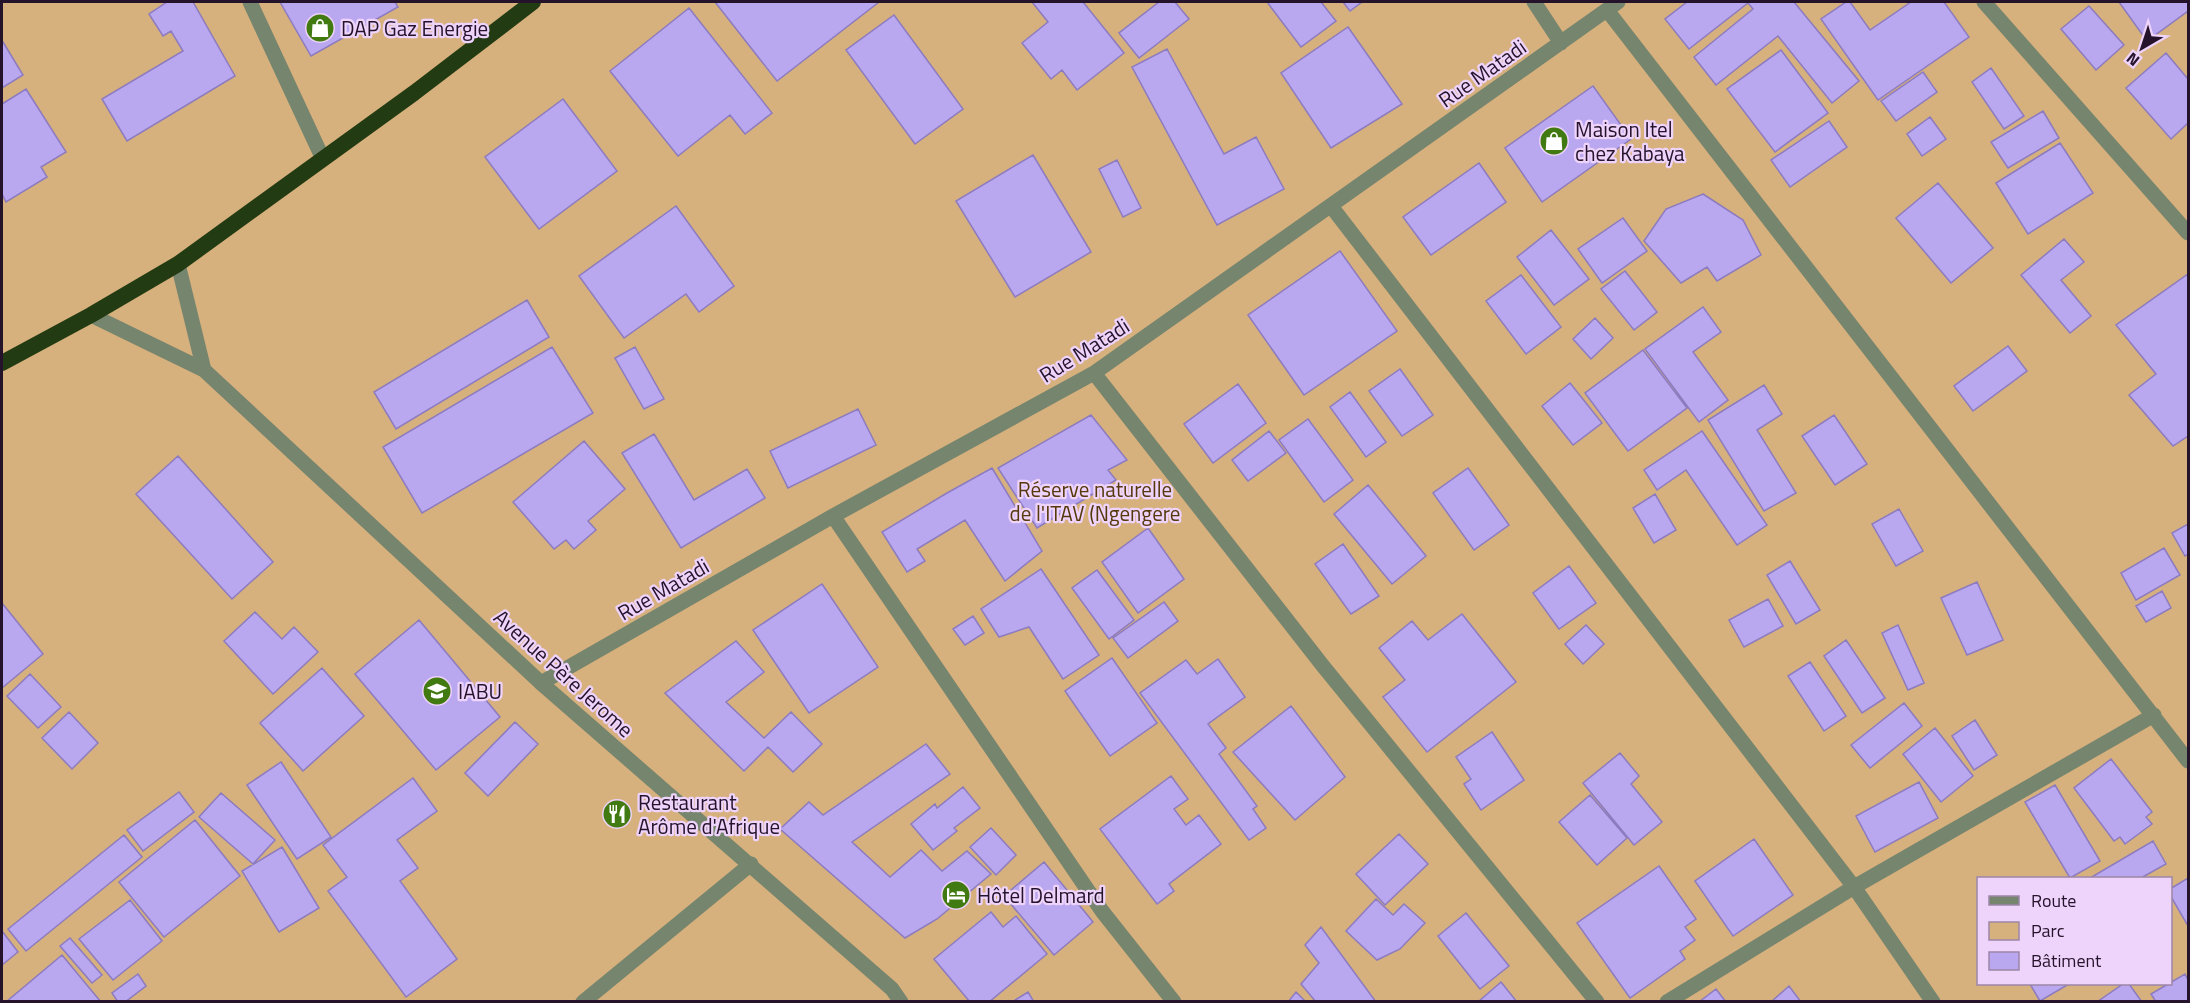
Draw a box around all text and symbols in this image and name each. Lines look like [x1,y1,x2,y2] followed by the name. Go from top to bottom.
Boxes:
[304,12,336,44] shop icon: DAP Gaz Energie
[341,12,488,44] place label: DAP Gaz Energie
[2112,18,2172,78] north arrow
[1431,31,1533,115] street label: Rue Matadi
[2121,47,2144,72] text: N
[1575,113,1685,169] place label: Maison Itel chez Kabaya
[1538,125,1570,157] shop icon: Maison Itel chez Kabaya
[1033,310,1135,390] street label: Rue Matadi
[1010,473,1180,529] park label: Réserve naturelle de l'ITAV (Ngengere
[611,550,715,628] street label: Rue Matadi
[487,601,641,745] street label: Avenue Père Jerome
[421,675,453,707] school or university icon: IABU
[458,675,502,707] place label: IABU
[638,786,780,842] place label: Restaurant Arôme d'Afrique
[601,798,633,830] restaurant icon: Restaurant Arôme d'Afrique
[1977,877,2172,985] legend
[940,879,972,911] hotel icon: Hôtel Delmard
[977,879,1105,911] place label: Hôtel Delmard
[2031,887,2076,914] text: Route
[2031,917,2065,944] text: Parc
[2031,947,2102,974] text: Bâtiment

